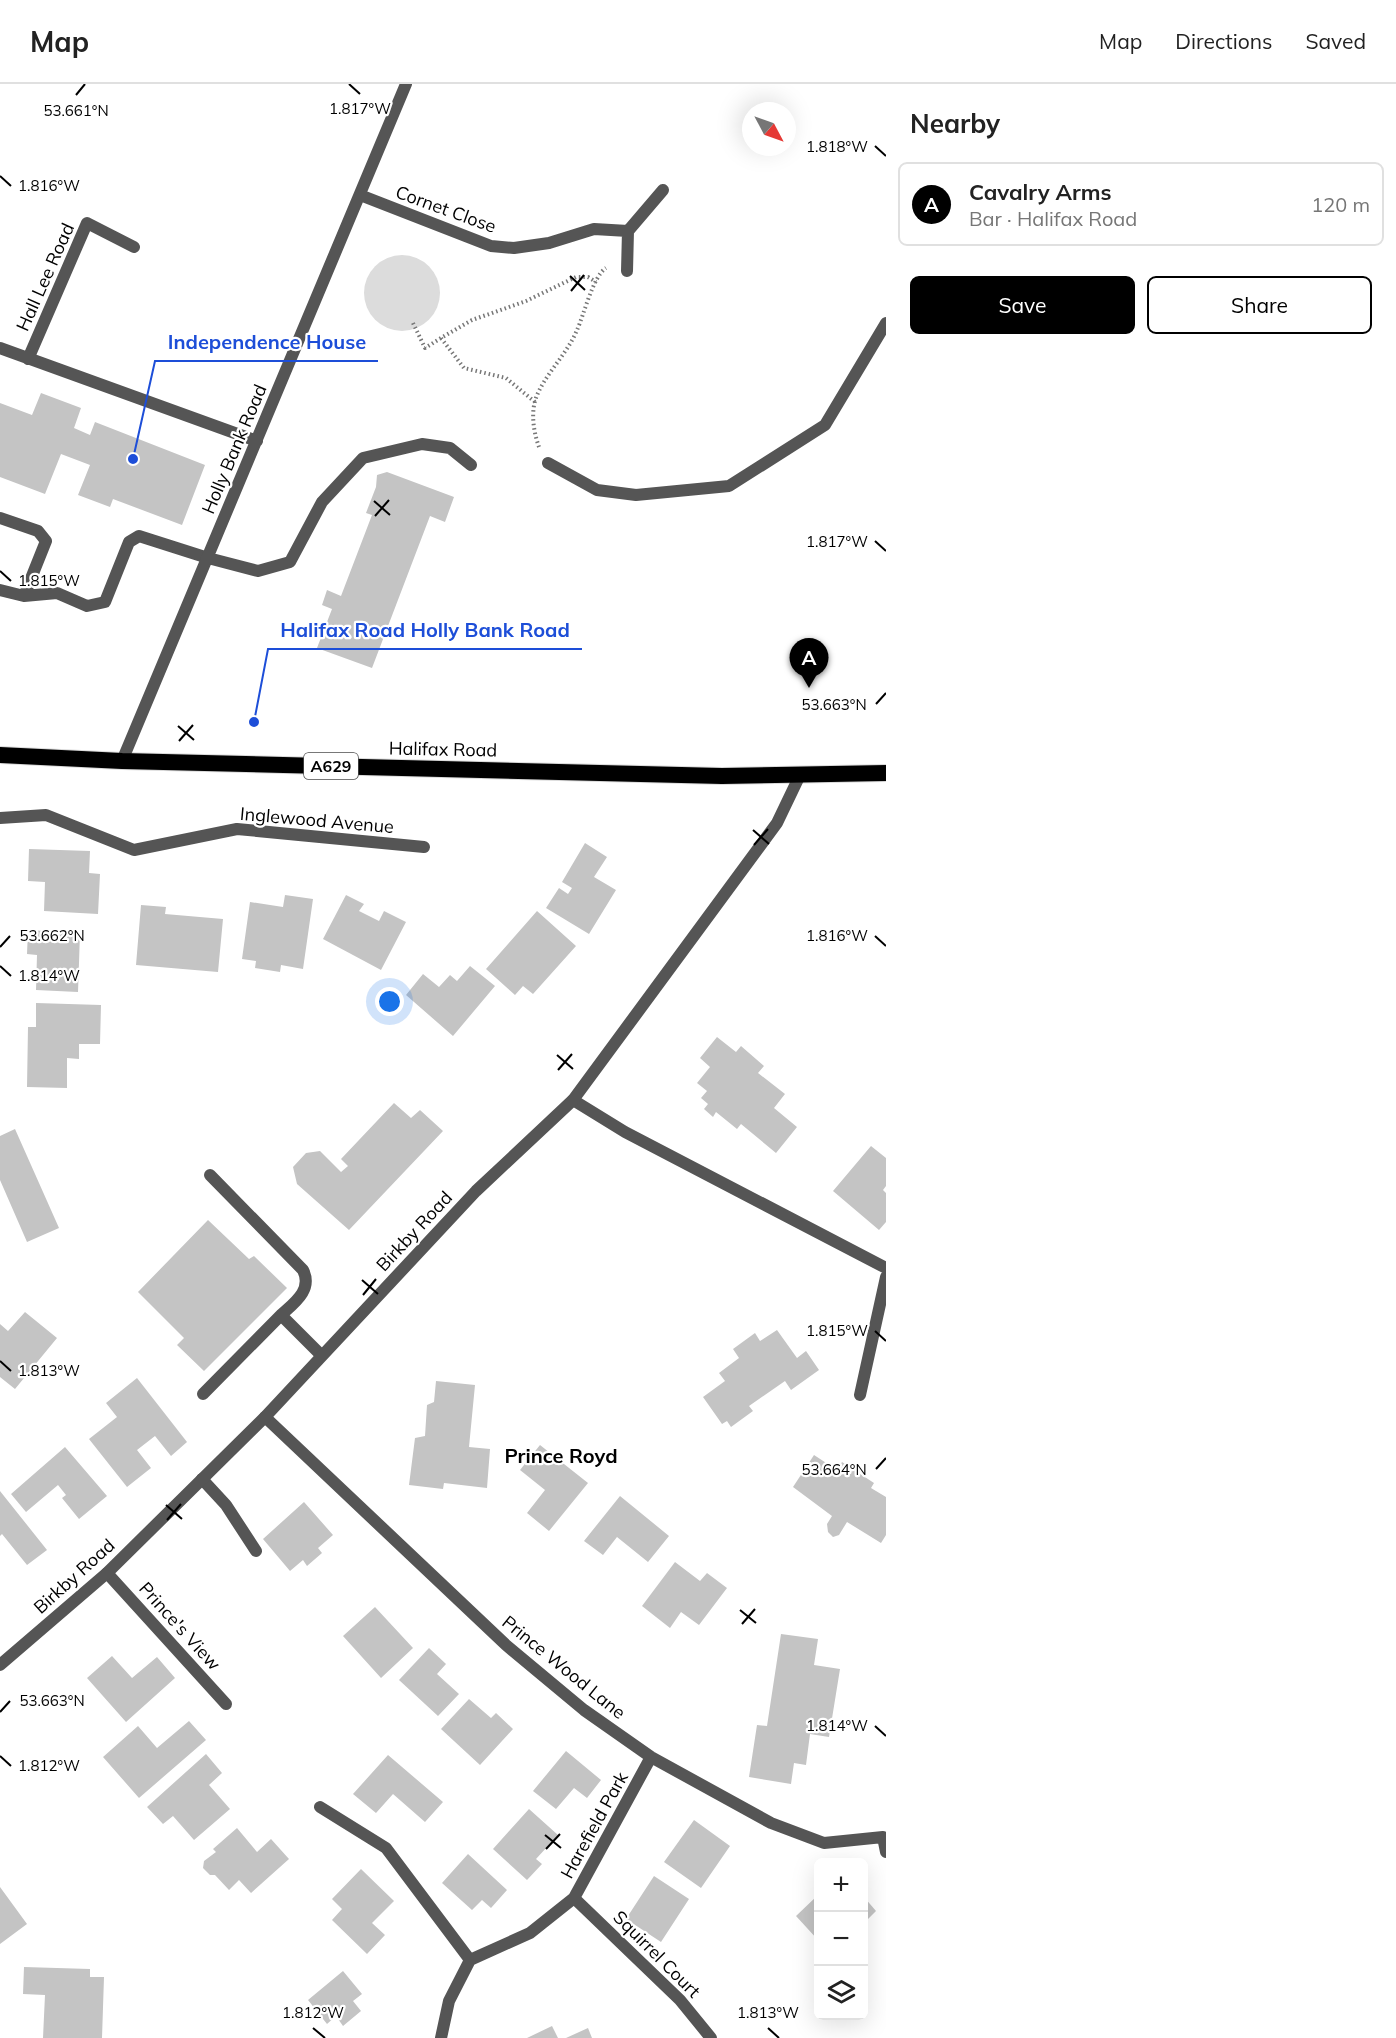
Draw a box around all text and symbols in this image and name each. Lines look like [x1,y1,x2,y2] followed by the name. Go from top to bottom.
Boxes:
[30,24,89,59] text: Map
[1099,28,1142,54] text: Map
[1175,28,1272,54] text: Directions
[1305,28,1366,54] text: Saved
[329,99,391,118] text: 1.817°W
[43,101,109,120] text: 53.661°N
[742,102,796,156] north arrow
[910,107,1000,140] text: Nearby
[806,137,868,156] text: 1.818°W
[18,176,80,195] text: 1.816°W
[969,178,1112,206] text: Cavalry Arms
[393,180,499,238] street label: Cornet Close
[924,192,939,217] text: A
[1311,192,1370,217] text: 120 m
[969,206,1137,231] text: Bar · Halifax Road
[11,219,79,335] street label: Hall Lee Road
[910,276,1135,334] button: Save
[1147,276,1372,334] button: Share
[155,323,378,361] callout: Independence House
[168,329,366,354] text: Independence House
[196,381,272,517] street label: Holly Bank Road
[806,532,868,551] text: 1.817°W
[18,571,80,590] text: 1.815°W
[268,611,582,649] callout: Halifax Road Holly Bank Road
[280,617,570,642] text: Halifax Road Holly Bank Road
[790,638,828,688] pin: A
[801,695,867,714] text: 53.663°N
[389,737,497,761] street label: Halifax Road
[304,753,358,779] road number: A629
[239,802,395,838] street label: Inglewood Avenue
[19,926,85,945] text: 53.662°N
[806,926,868,945] text: 1.816°W
[18,966,80,985] text: 1.814°W
[375,987,404,1016] your location
[371,1186,457,1276] street label: Birkby Road
[806,1321,868,1340] text: 1.815°W
[18,1361,80,1380] text: 1.813°W
[504,1443,618,1468] district label: Prince Royd
[801,1460,867,1479] text: 53.664°N
[29,1534,119,1618] street label: Birkby Road
[134,1577,226,1675] street label: Prince's View
[498,1610,630,1724] street label: Prince Wood Lane
[19,1691,85,1710] text: 53.663°N
[806,1716,868,1735] text: 1.814°W
[18,1756,80,1775] text: 1.812°W
[555,1767,633,1882] street label: Harefield Park
[814,1858,868,2020] map controls
[814,1858,868,1912] button: +
[609,1906,705,2002] street label: Squirrel Court
[814,1912,868,1966] button: −
[814,1966,868,2020] button: layers
[282,2003,344,2022] text: 1.812°W
[737,2003,799,2022] text: 1.813°W

